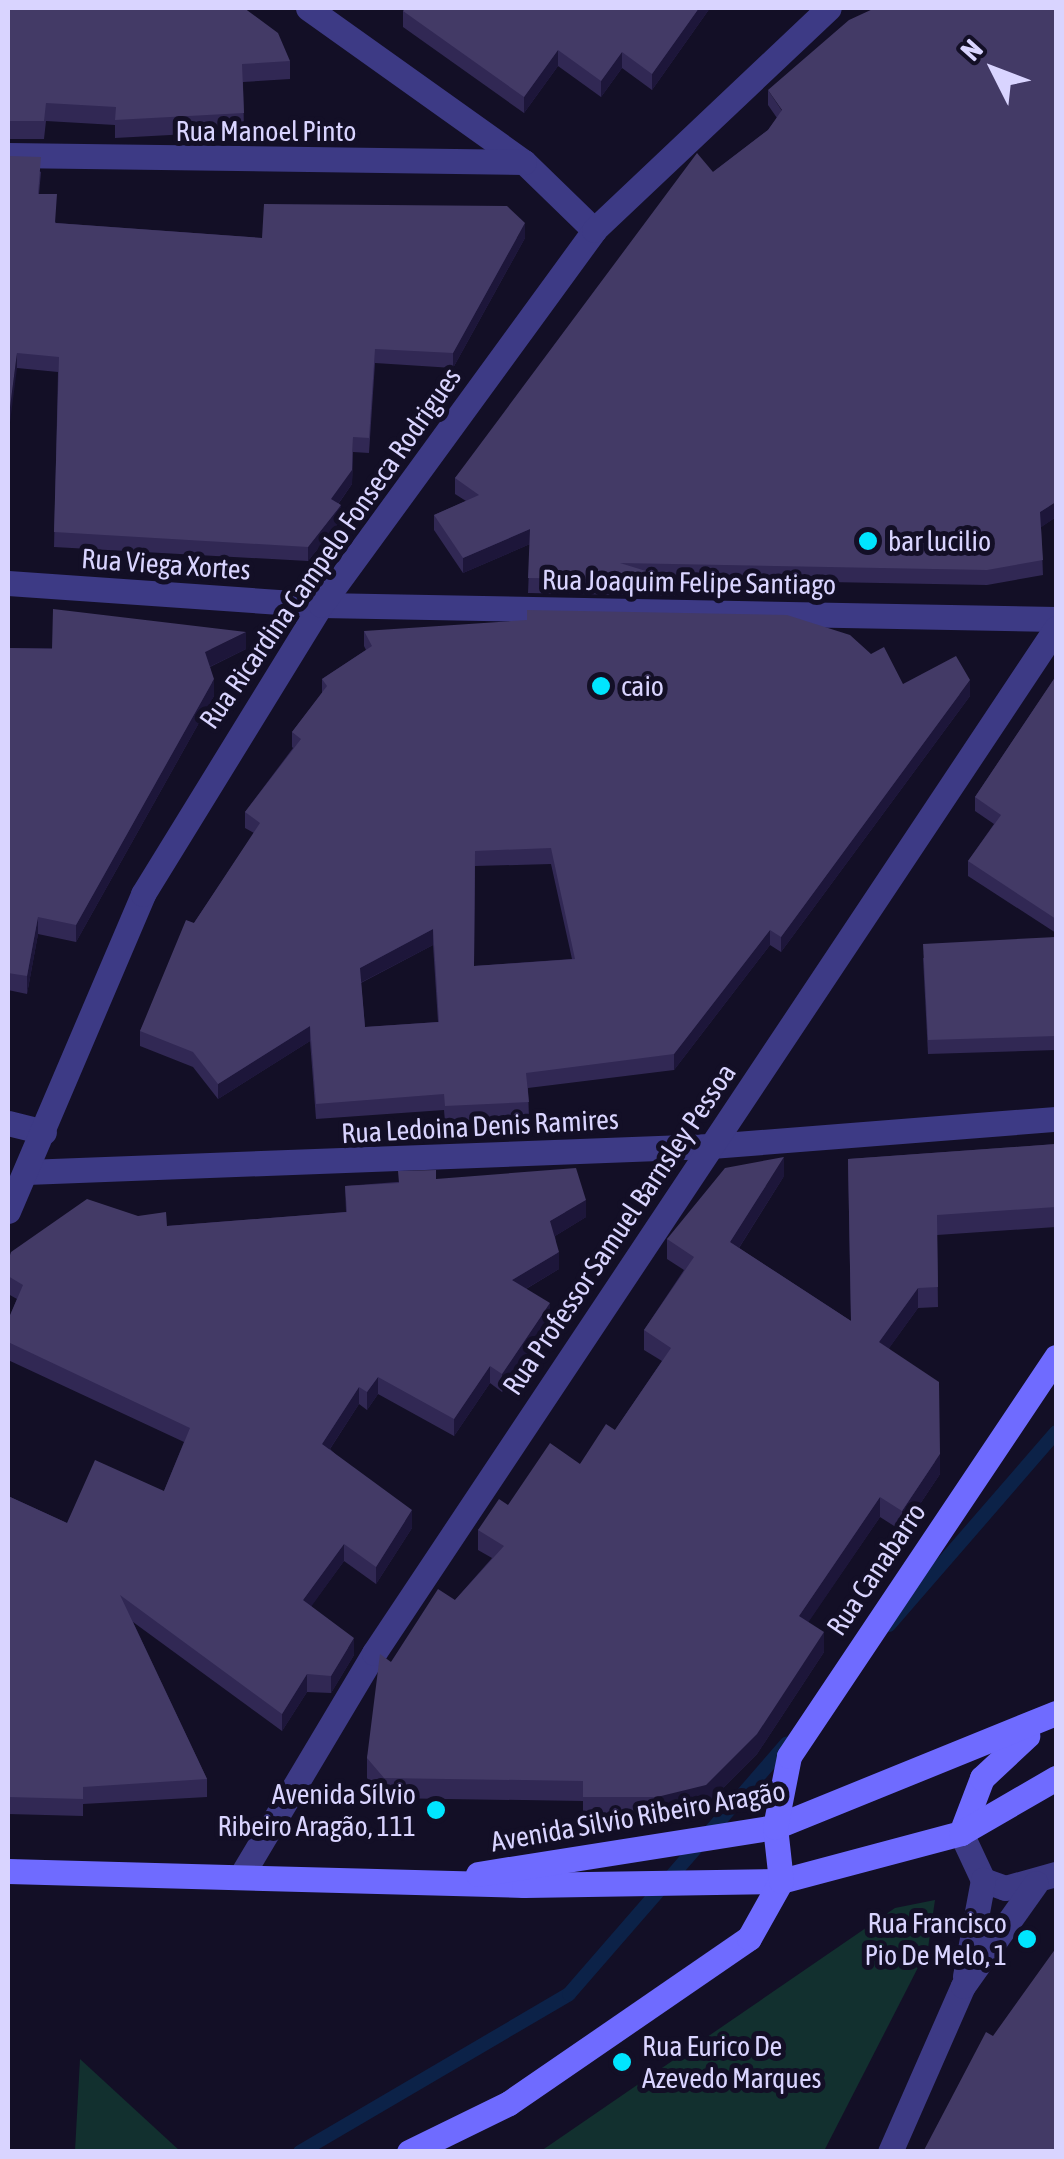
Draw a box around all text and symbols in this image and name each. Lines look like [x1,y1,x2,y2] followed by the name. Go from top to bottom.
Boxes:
[944,20,1044,120] north arrow
[954,33,989,67] text: N
[176,114,356,148] street label: Rua Manoel Pinto
[192,361,468,735] street label: Rua Ricardina Campelo Fonseca Rodrigues
[888,524,991,558] place label: bar lucilio
[857,530,879,552] marker: bar lucilio
[80,541,252,587] street label: Rua Viega Xortes
[542,563,836,601] street label: Rua Joaquim Felipe Santiago
[621,669,664,703] place label: caio
[590,675,612,697] marker: caio
[495,1057,743,1401] street label: Rua Professor Samuel Barnsley Pessoa
[340,1102,620,1150] street label: Rua Ledoina Denis Ramires
[819,1496,933,1642] street label: Rua Canabarro
[488,1774,788,1858] street label: Avenida Silvio Ribeiro Aragão
[217,1777,416,1843] place label: Avenida Sílvio Ribeiro Aragão, 111
[425,1799,447,1821] marker: Avenida Sílvio Ribeiro Aragão, 111
[864,1906,1007,1972] place label: Rua Francisco Pio De Melo, 1
[1016,1928,1038,1950] marker: Rua Francisco Pio De Melo, 1
[642,2029,821,2095] place label: Rua Eurico De Azevedo Marques
[611,2051,633,2073] marker: Rua Eurico De Azevedo Marques

